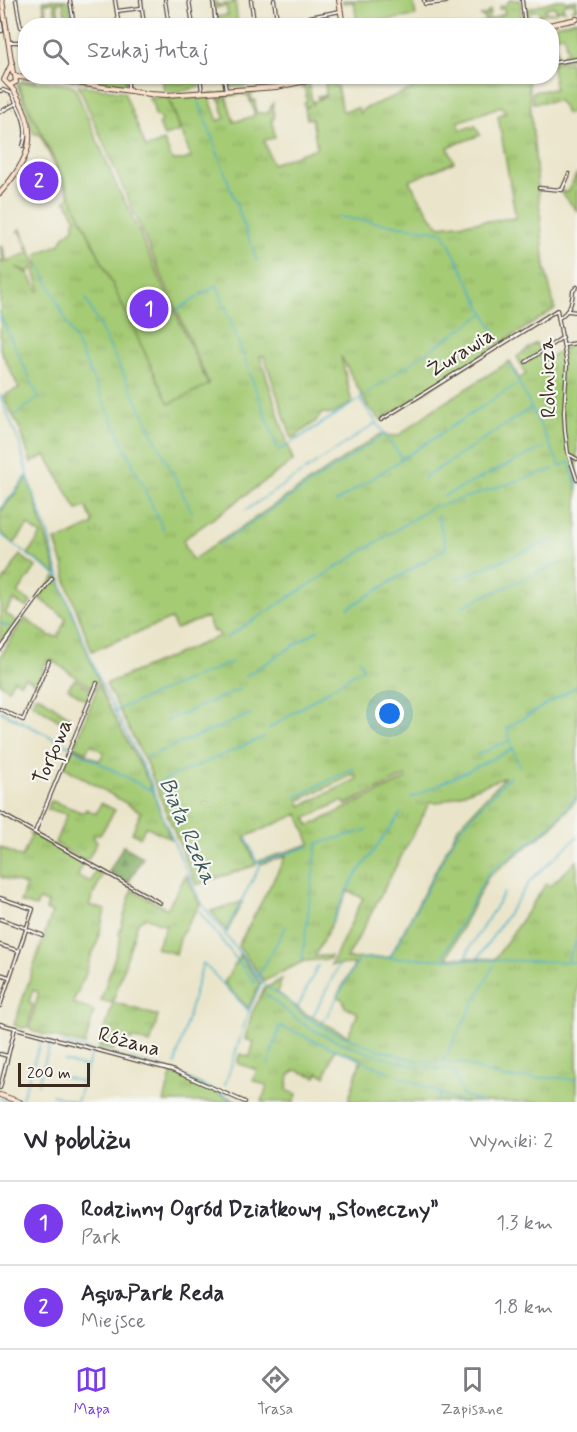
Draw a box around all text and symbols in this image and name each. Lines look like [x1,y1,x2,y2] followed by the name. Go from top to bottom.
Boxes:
[18,18,559,84] search box
[39,35,72,68] icon: search
[87,37,209,65] text: Szukaj tutaj
[20,158,58,204] pin: 2
[130,286,168,332] pin: 1
[422,321,500,385] street label: Żurawia
[533,337,563,419] street label: Rolnicza
[375,699,404,728] your location
[27,715,81,790] street label: Torfowa
[152,773,222,889] water label: Biała Rzeka
[95,1020,163,1064] street label: Różana
[18,1060,90,1088] scale bar
[27,1063,71,1084] text: 200 m
[24,1124,130,1158] text: W pobliżu
[469,1128,553,1155] text: Wyniki: 2
[81,1196,439,1224] text: Rodzinny Ogród Działkowy „Słoneczny”
[39,1210,48,1237] text: 1
[496,1210,553,1237] text: 1.3 km
[81,1224,121,1251] text: Park
[81,1280,224,1308] text: AquaPark Reda
[39,1294,48,1321] text: 2
[494,1294,553,1321] text: 1.8 km
[81,1308,145,1335] text: Miejsce
[74,1363,110,1420] tab: Mapa
[257,1363,293,1420] tab: Trasa
[441,1363,503,1420] tab: Zapisane

